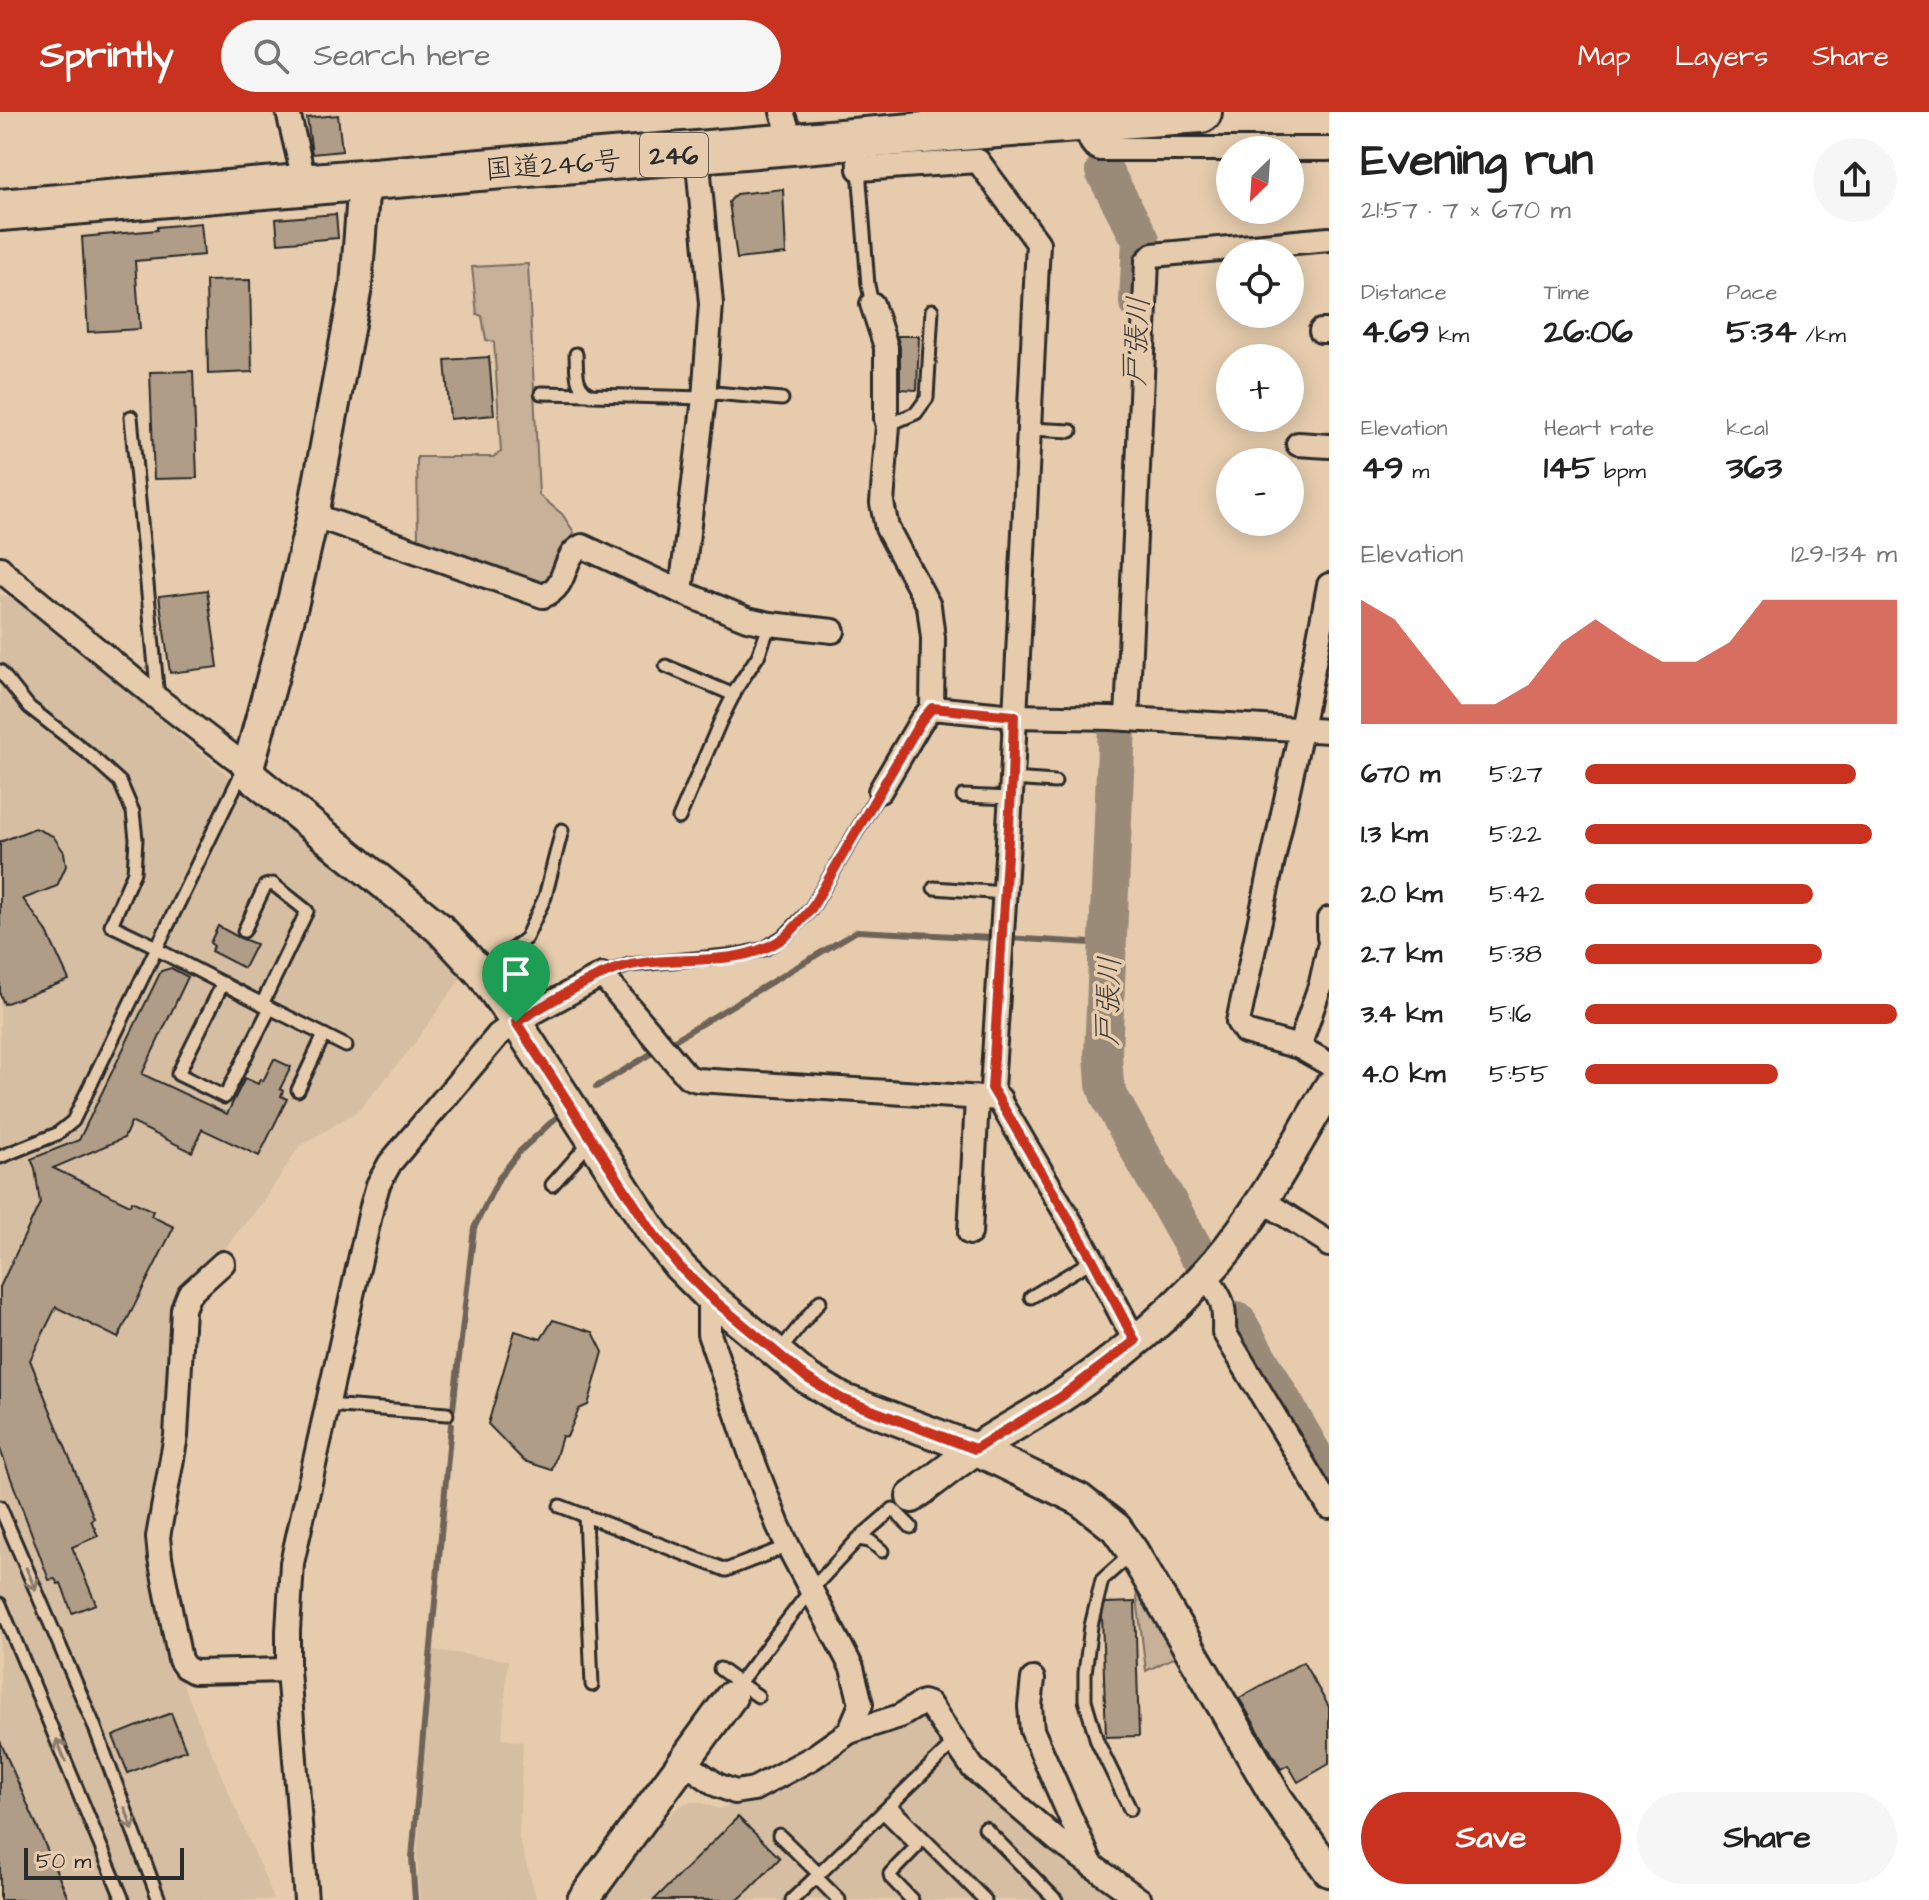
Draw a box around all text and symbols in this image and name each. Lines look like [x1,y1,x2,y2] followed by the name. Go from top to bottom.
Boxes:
[221,20,781,92] search box
[40,30,173,82] text: Sprintly
[249,34,293,78] icon: search
[313,35,491,77] text: Search here
[1578,37,1631,76] text: Map
[1675,37,1768,76] text: Layers
[1812,37,1889,76] text: Share
[1361,131,1593,192] text: Evening run
[640,133,708,177] road number: 246
[1216,136,1304,224] north arrow
[1216,136,1304,536] map controls
[1813,138,1897,222] button: share
[484,141,623,190] street label: 国道246号
[1361,192,1571,228] text: 21:57 · 7 × 670 m
[1216,240,1304,328] button: locate
[1361,277,1447,308] text: Distance
[1544,277,1590,308] text: Time
[1726,277,1777,308] text: Pace
[1114,295,1160,387] water label: 戸張川
[1361,308,1430,356] text: 4.69
[1544,308,1633,356] text: 26:06
[1726,308,1797,356] text: 5:34
[1430,320,1469,351] text: km
[1797,320,1846,351] text: /km
[1216,344,1304,432] button: +
[1361,413,1448,444] text: Elevation
[1544,413,1654,444] text: Heart rate
[1726,413,1768,444] text: kcal
[1361,444,1404,492] text: 49
[1544,444,1595,492] text: 145
[1726,444,1782,492] text: 363
[1216,448,1304,536] button: −
[1404,456,1429,487] text: m
[1595,456,1646,487] text: bpm
[1361,536,1463,572] text: Elevation
[1791,536,1897,572] text: 129–134 m
[1361,756,1440,792] text: 670 m
[1489,756,1543,792] text: 5:27
[1361,816,1428,852] text: 1.3 km
[1489,816,1542,852] text: 5:22
[1361,876,1443,912] text: 2.0 km
[1489,876,1544,912] text: 5:42
[1361,936,1442,972] text: 2.7 km
[1489,936,1542,972] text: 5:38
[482,940,550,1022] pin
[494,952,538,996] icon: arrive
[1086,955,1132,1047] water label: 戸張川
[1361,996,1442,1032] text: 3.4 km
[1489,996,1531,1032] text: 5:16
[1361,1056,1445,1092] text: 4.0 km
[1489,1056,1549,1092] text: 5:55
[24,1567,39,1591] one-way arrow
[52,1738,67,1763] one-way arrow
[1361,1792,1621,1884] button: Save
[1637,1792,1897,1884] button: Share
[123,1806,138,1831] one-way arrow
[24,1844,184,1880] scale bar
[36,1846,91,1877] text: 50 m

